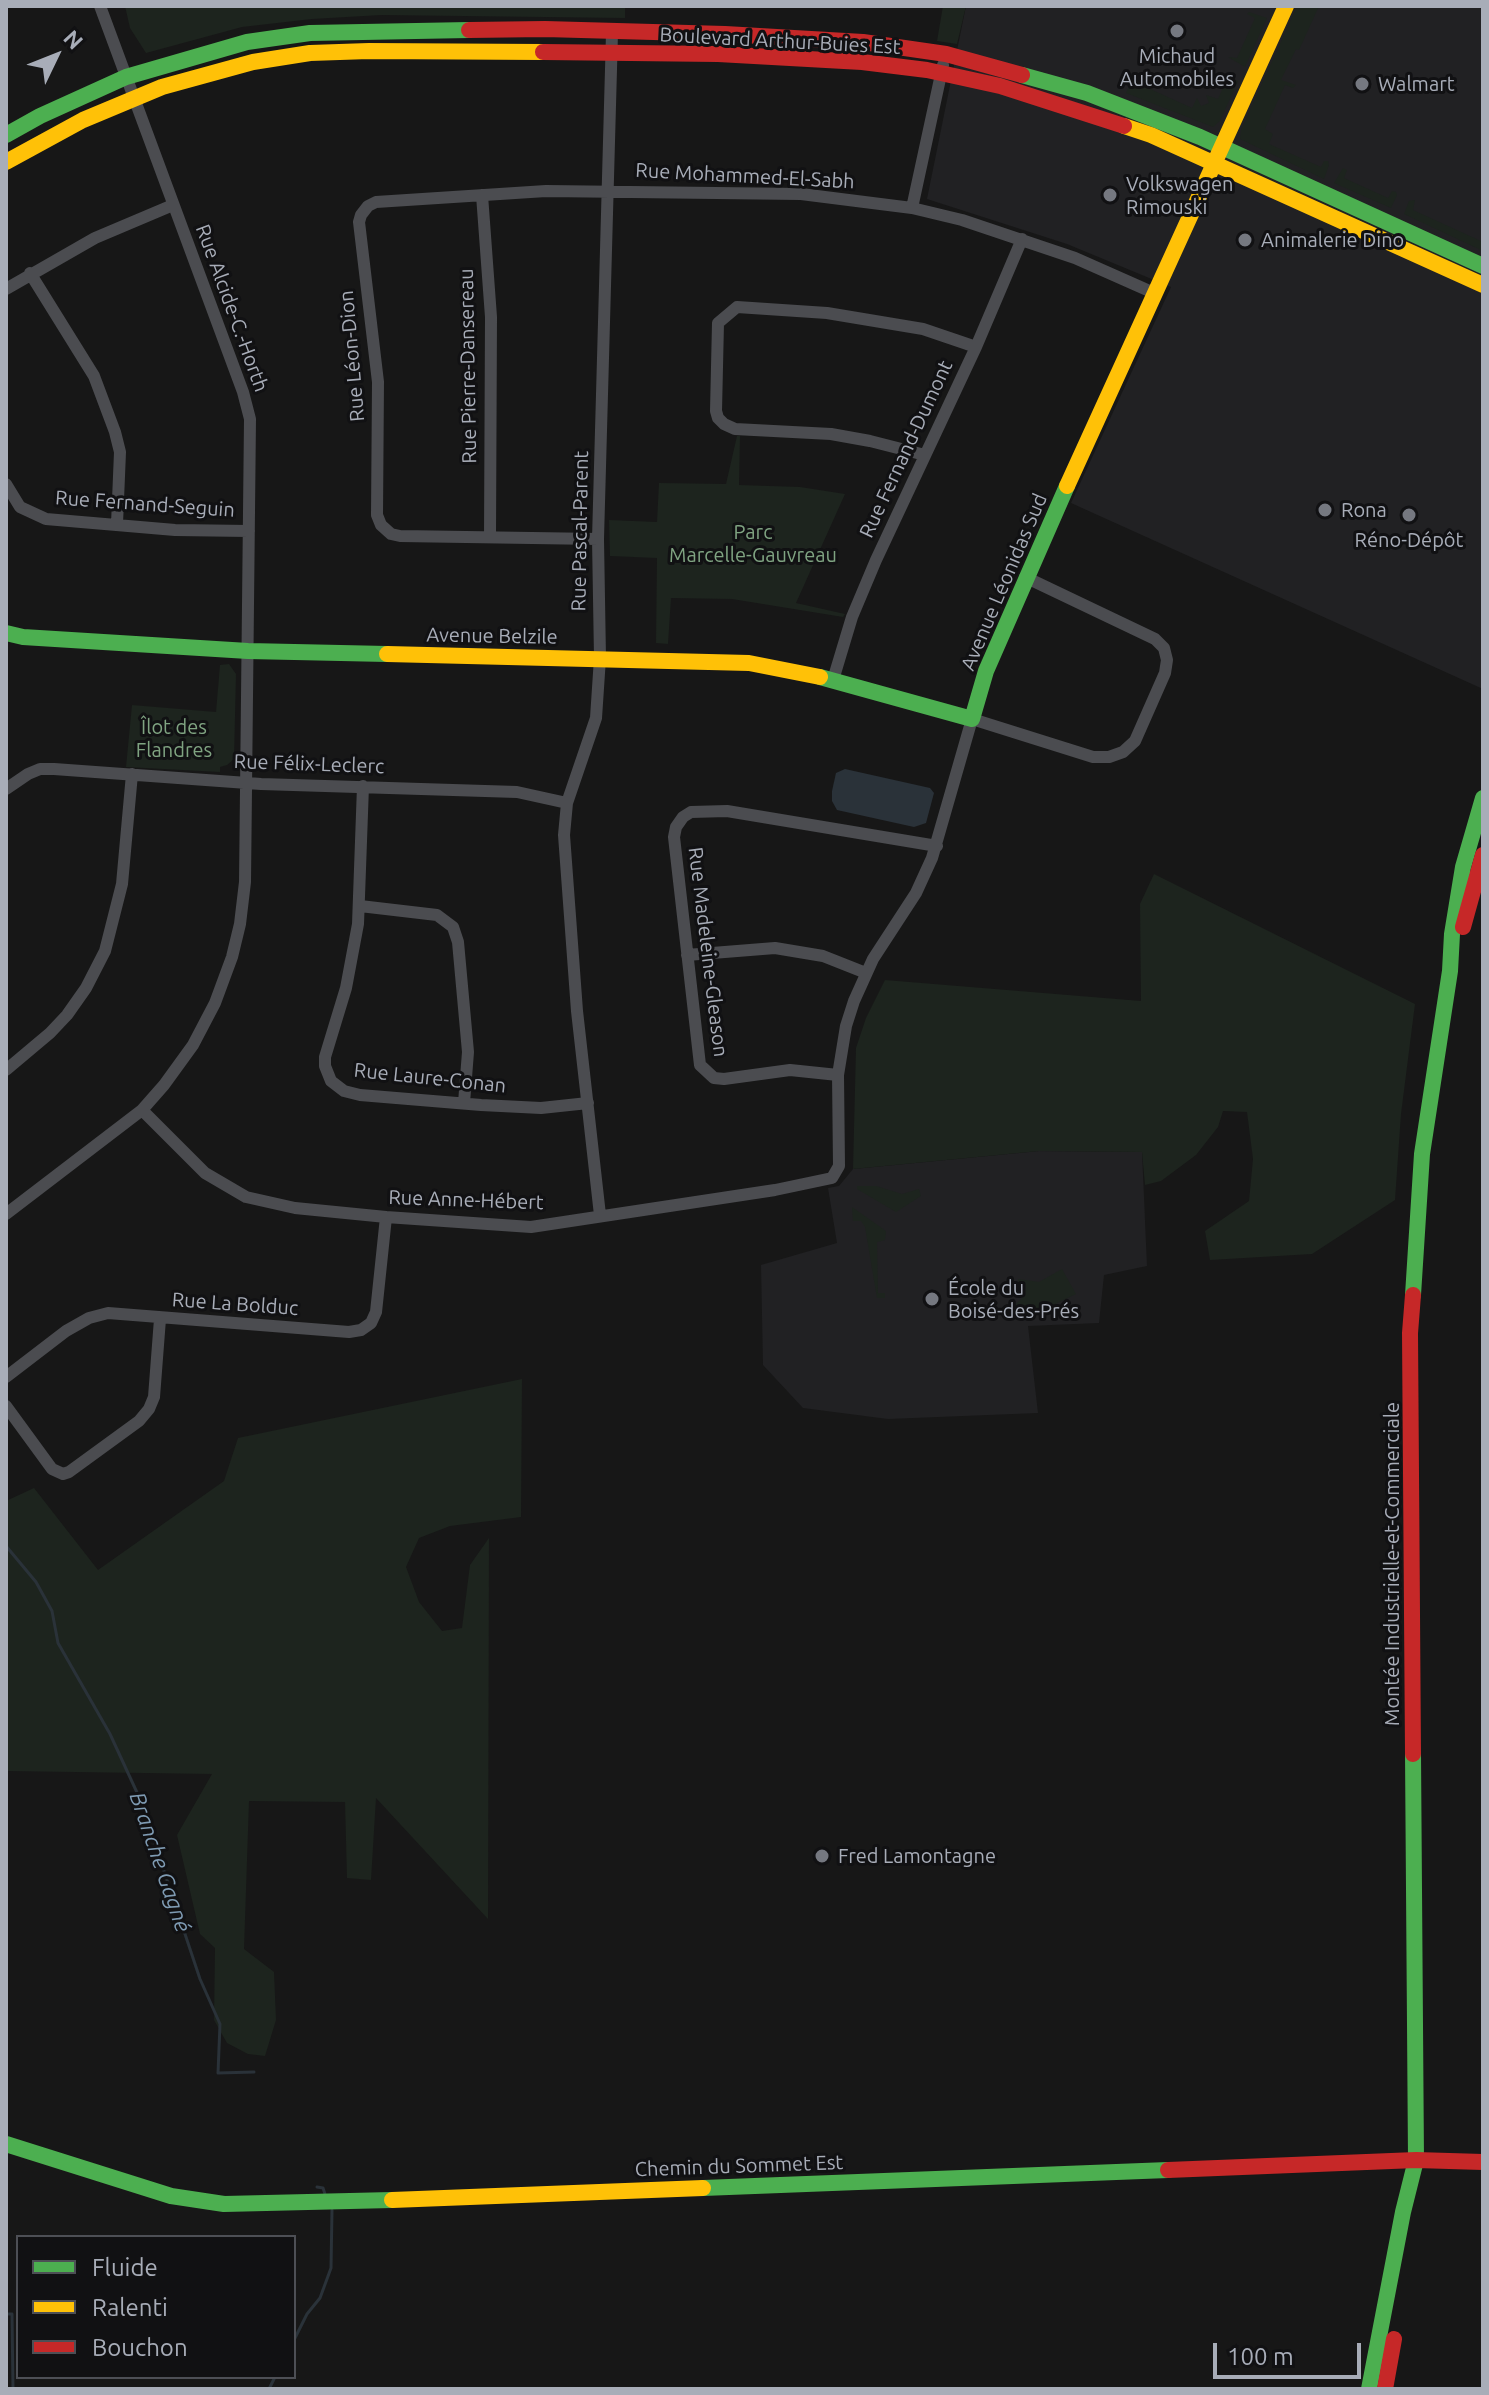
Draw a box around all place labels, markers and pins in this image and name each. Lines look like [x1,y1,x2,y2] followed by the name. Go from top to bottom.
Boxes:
[1168,22,1186,40] marker: Michaud Automobiles
[1120,44,1234,91] place label: Michaud Automobiles
[1378,72,1455,96] place label: Walmart
[1353,75,1371,93] marker: Walmart
[1126,172,1233,219] place label: Volkswagen Rimouski
[1101,186,1119,204] marker: Volkswagen Rimouski
[1261,228,1404,252] place label: Animalerie Dino
[1236,231,1254,249] marker: Animalerie Dino
[1341,498,1387,522] place label: Rona
[1316,501,1334,519] marker: Rona
[1400,506,1418,524] marker: Réno-Dépôt
[1355,528,1463,552] place label: Réno-Dépôt
[948,1276,1079,1323] place label: École du Boisé-des-Prés
[923,1290,941,1308] marker: École du Boisé-des-Prés
[838,1844,996,1868] place label: Fred Lamontagne
[813,1847,831,1865] marker: Fred Lamontagne

